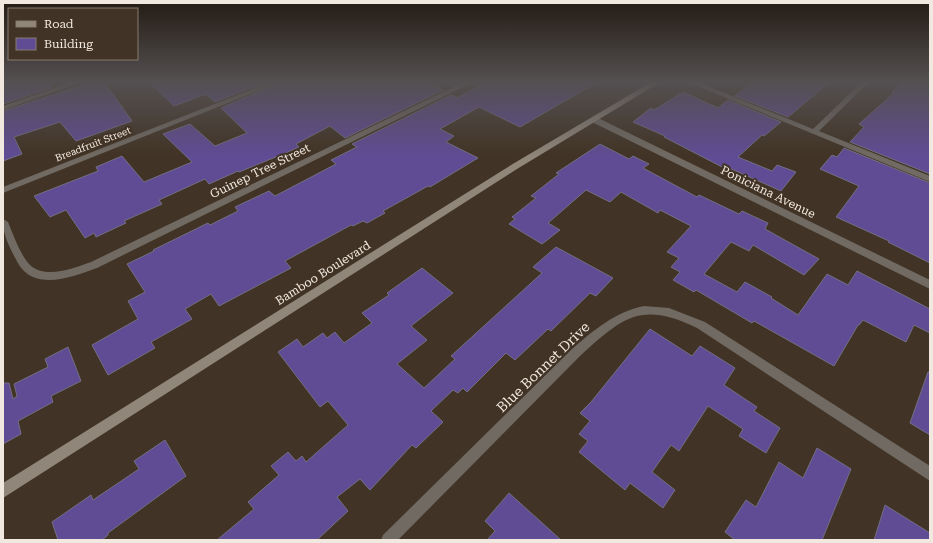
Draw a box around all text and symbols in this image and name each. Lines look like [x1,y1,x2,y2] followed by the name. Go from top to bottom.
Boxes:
[8,8,138,60] legend
[44,17,74,31] text: Road
[44,37,93,51] text: Building
[54,124,133,164] street label: Breadfruit Street
[208,140,313,201] street label: Guinep Tree Street
[718,163,818,221] street label: Poniciana Avenue
[273,238,373,308] street label: Bamboo Boulevard
[493,318,593,415] street label: Blue Bonnet Drive

